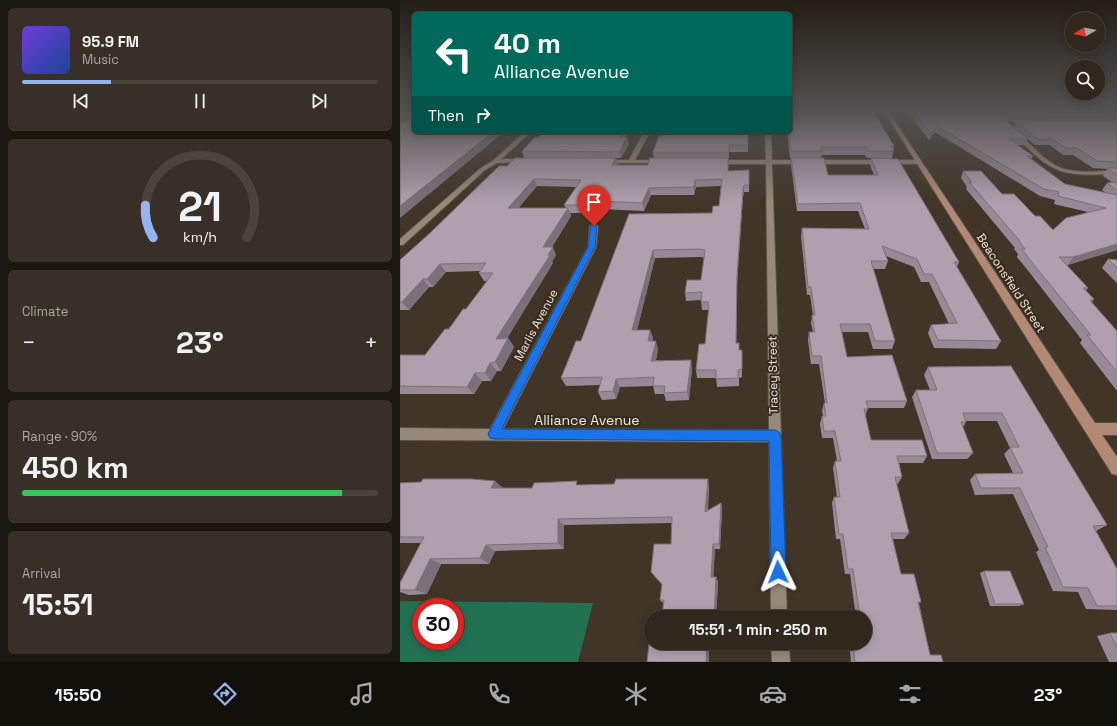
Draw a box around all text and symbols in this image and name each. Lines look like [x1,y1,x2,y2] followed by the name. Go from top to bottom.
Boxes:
[1065,12,1105,52] north arrow
[1065,12,1105,100] map controls
[494,25,561,61] text: 40 m
[428,28,480,80] icon: left
[82,32,139,51] text: 95.9 FM
[82,51,119,68] text: Music
[494,60,629,83] text: Alliance Avenue
[1065,60,1105,100] button: search
[70,90,92,112] icon: previous
[189,90,211,112] icon: pause
[308,90,330,112] icon: next
[472,104,494,126] icon: right
[428,106,464,125] text: Then
[178,180,222,233] text: 21
[577,185,611,226] pin
[583,191,605,213] icon: arrive
[183,228,217,246] text: km/h
[973,230,1049,336] street label: Beaconsfield Street
[510,286,562,364] street label: Marlis Avenue
[22,303,68,320] text: Climate
[176,323,224,362] text: 23°
[22,328,36,356] text: −
[364,328,378,356] text: +
[764,336,782,414] street label: Tracey Street
[534,411,640,429] street label: Alliance Avenue
[22,428,97,445] text: Range · 90%
[22,448,129,487] text: 450 km
[757,551,799,593] position arrow
[22,565,61,582] text: Arrival
[22,585,94,624] text: 15:51
[412,598,464,650] speed limit sign: 30
[689,620,827,639] text: 15:51 · 1 min · 250 m
[211,680,239,708] icon: directions
[348,680,376,708] icon: music
[485,680,513,708] icon: phone
[622,680,650,708] icon: climate
[759,680,787,708] icon: car
[896,680,924,708] icon: filters
[55,683,101,706] text: 15:50
[1034,683,1062,706] text: 23°

